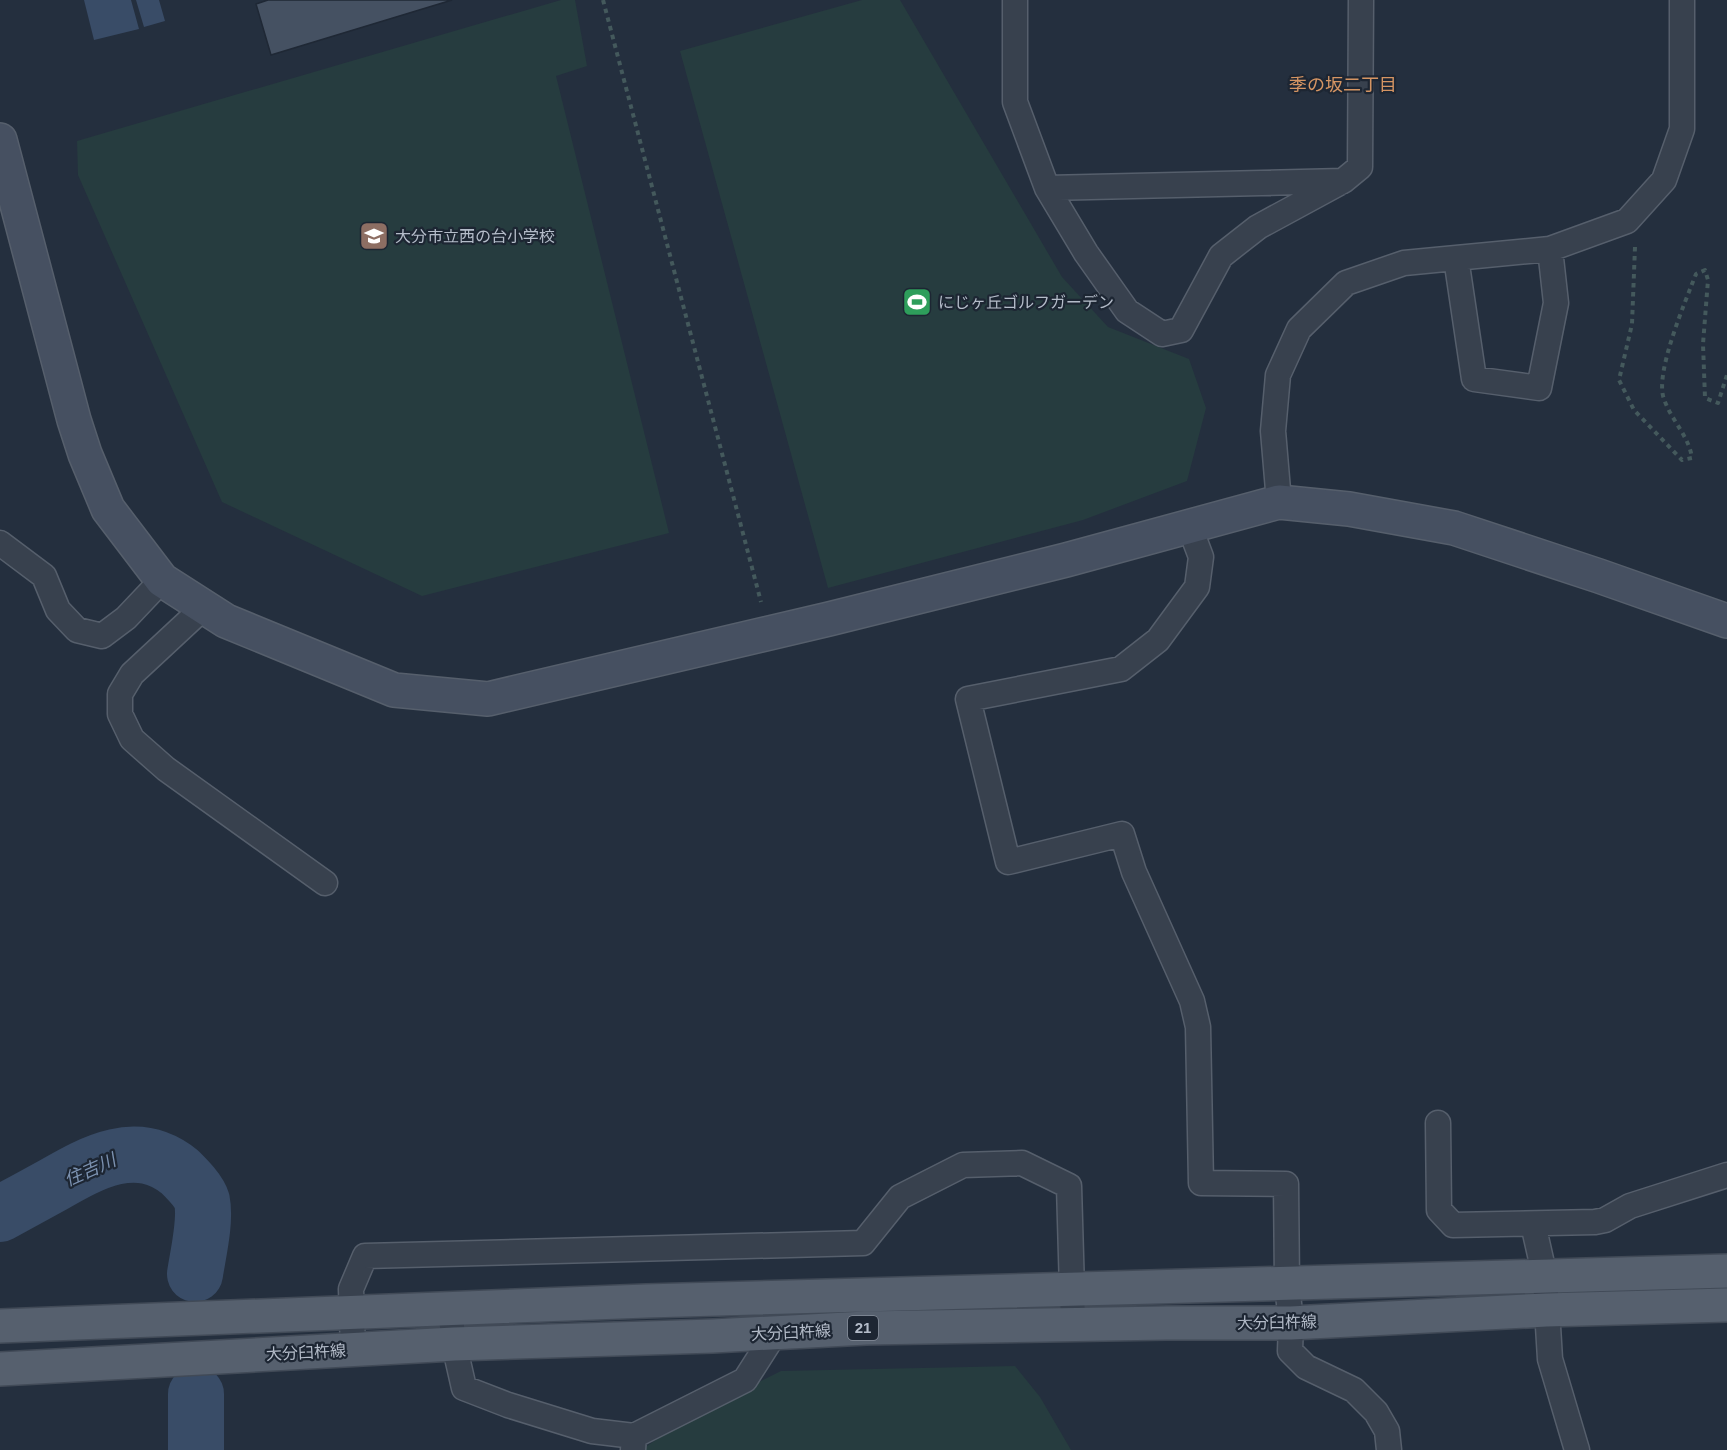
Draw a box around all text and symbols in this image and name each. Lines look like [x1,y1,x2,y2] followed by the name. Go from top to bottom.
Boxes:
[1289,75,1397,95] district label: 季の坂二丁目
[358,220,390,252] school or university icon: 大分市立西の台小学校
[395,228,555,245] place label: 大分市立西の台小学校
[901,286,933,318] sports icon: にじヶ丘ゴルフガーデン
[938,294,1114,311] place label: にじヶ丘ゴルフガーデン
[61,1149,121,1190] water label: 住吉川
[1237,1313,1317,1332] street label: 大分臼杵線
[848,1316,878,1340] road number: 21
[751,1322,831,1343] street label: 大分臼杵線
[266,1342,346,1363] street label: 大分臼杵線

